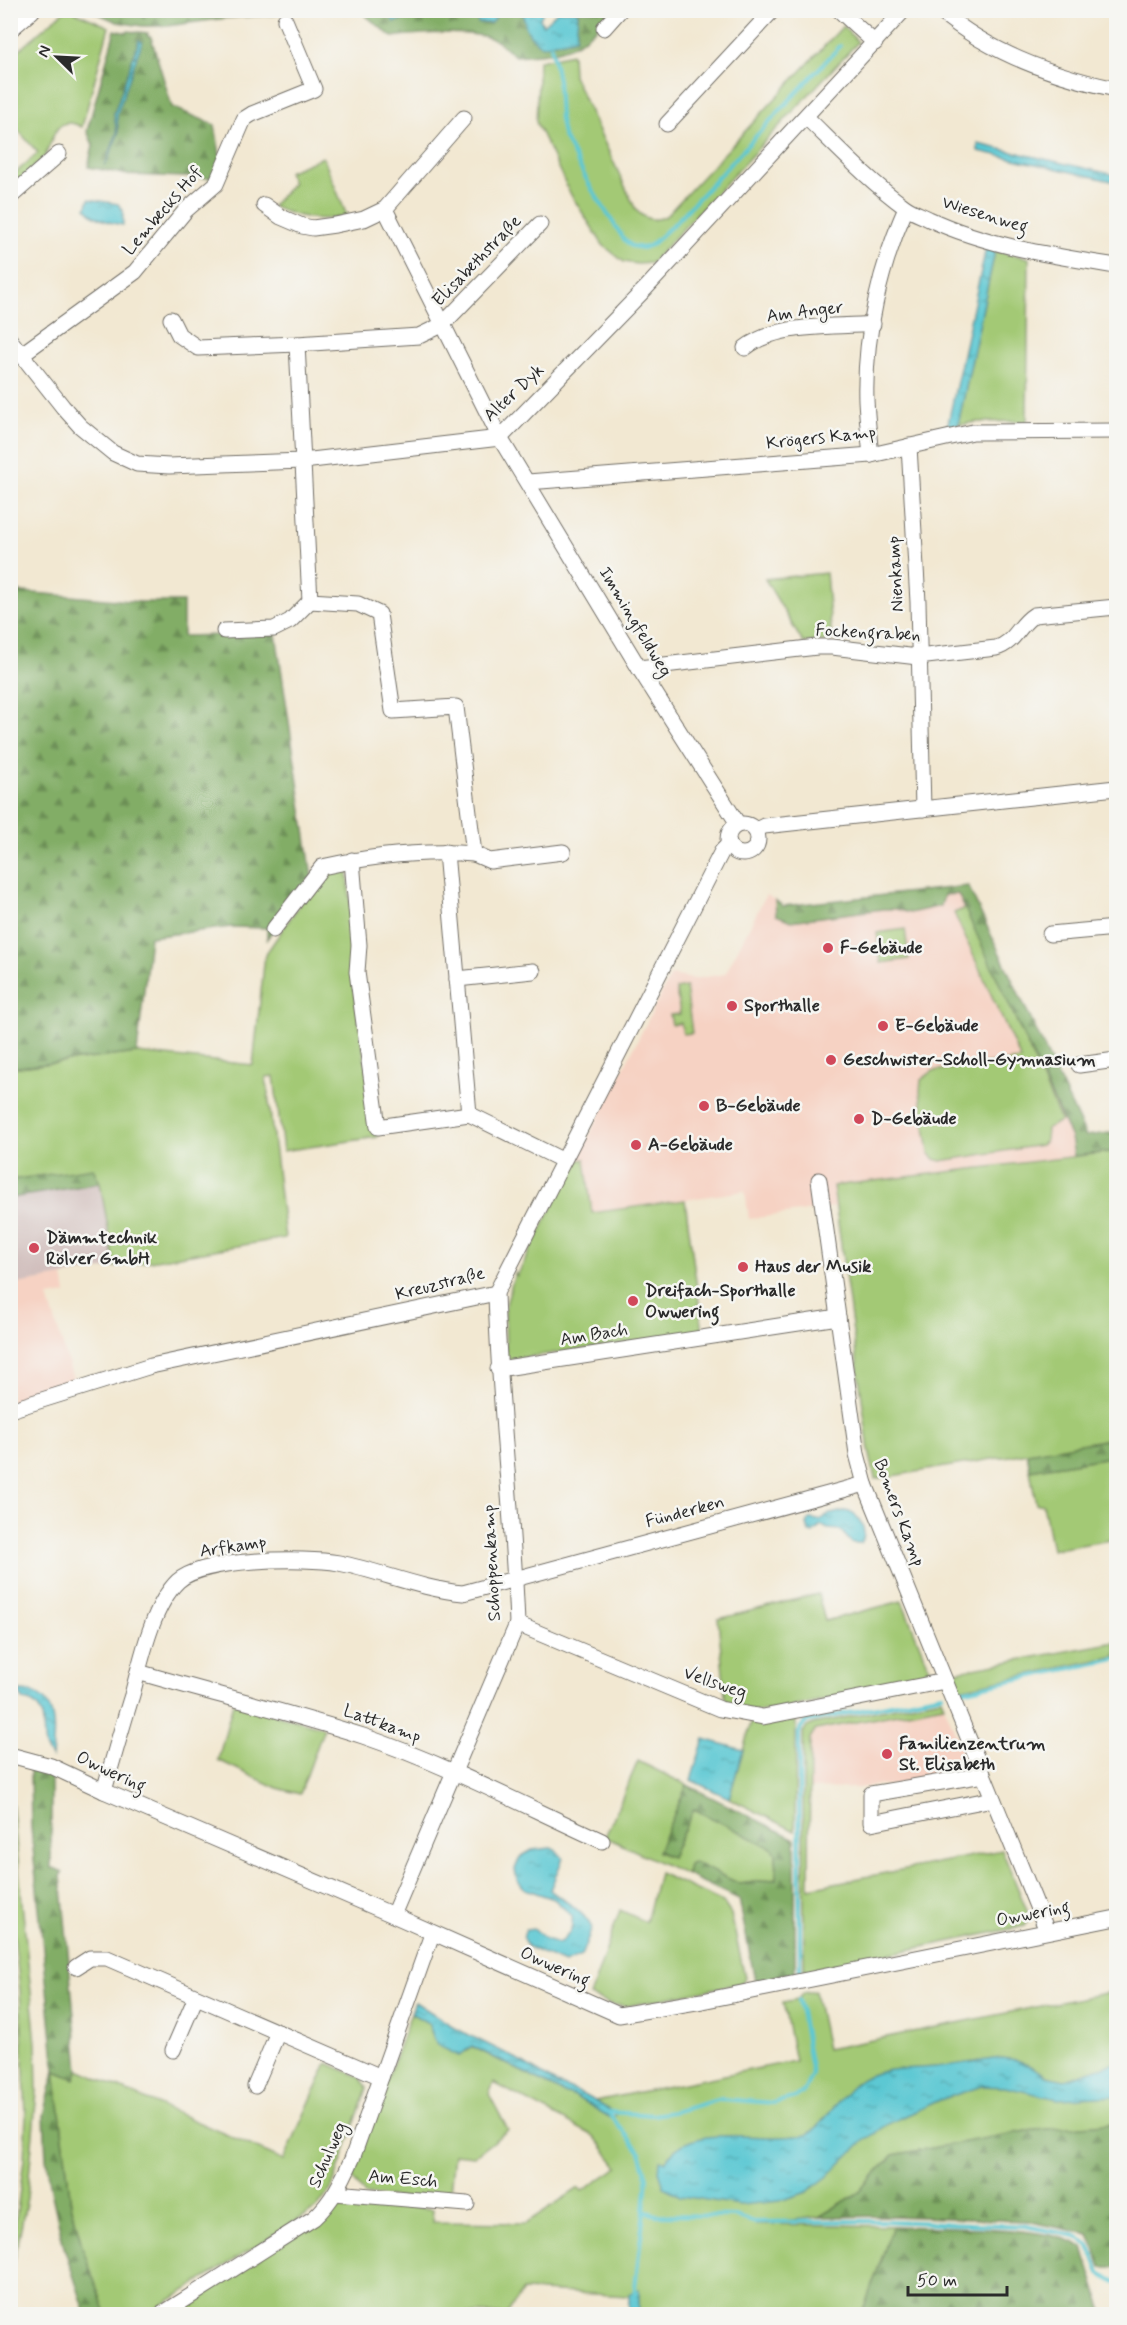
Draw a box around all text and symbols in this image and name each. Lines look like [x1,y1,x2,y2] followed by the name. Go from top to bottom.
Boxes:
[27,27,87,87] north arrow
[33,42,56,61] text: N
[117,161,209,261] street label: Lembecks Hof
[938,191,1031,241] street label: Wiesenweg
[427,210,527,312] street label: Elisabethstraße
[765,295,845,330] street label: Am Anger
[478,359,550,427] street label: Alter Dyk
[765,420,877,456] street label: Krögers Kamp
[882,535,910,613] street label: Nienkamp
[592,562,677,682] street label: Immingfeldweg
[815,618,921,650] street label: Fockengraben
[840,936,923,960] place label: F-Gebäude
[821,941,835,955] marker: F-Gebäude
[744,994,820,1018] place label: Sporthalle
[725,999,739,1013] marker: Sporthalle
[895,1014,979,1038] place label: E-Gebäude
[876,1019,890,1033] marker: E-Gebäude
[843,1048,1096,1072] place label: Geschwister-Scholl-Gymnasium
[824,1053,838,1067] marker: Geschwister-Scholl-Gymnasium
[716,1094,801,1118] place label: B-Gebäude
[697,1099,711,1113] marker: B-Gebäude
[871,1107,957,1131] place label: D-Gebäude
[852,1112,866,1126] marker: D-Gebäude
[648,1133,733,1157] place label: A-Gebäude
[629,1138,643,1152] marker: A-Gebäude
[46,1226,158,1271] place label: Dämmtechnik Rölver GmbH
[27,1241,41,1255] marker: Dämmtechnik Rölver GmbH
[755,1255,871,1279] place label: Haus der Musik
[736,1260,750,1274] marker: Haus der Musik
[393,1261,487,1307] street label: Kreuzstraße
[645,1279,796,1326] place label: Dreifach-Sporthalle Owwering
[626,1294,640,1308] marker: Dreifach-Sporthalle Owwering
[558,1318,630,1352] street label: Am Bach
[867,1456,931,1570] street label: Bomers Kamp
[643,1490,727,1534] street label: Fünderken
[477,1504,507,1622] street label: Schoppenkamp
[198,1530,268,1564] street label: Arfkamp
[680,1661,750,1706] street label: Vellsweg
[340,1699,424,1749] street label: Lattkamp
[899,1732,1046,1777] place label: Familienzentrum St. Elisabeth
[71,1745,150,1800] street label: Owwering
[880,1747,894,1761] marker: Familienzentrum St. Elisabeth
[994,1895,1072,1935] street label: Owwering
[515,1941,594,1995] street label: Owwering
[303,2118,354,2192] street label: Schulweg
[367,2164,439,2194] street label: Am Esch
[908,2259,1007,2297] scale bar
[917,2269,957,2293] text: 50 m

